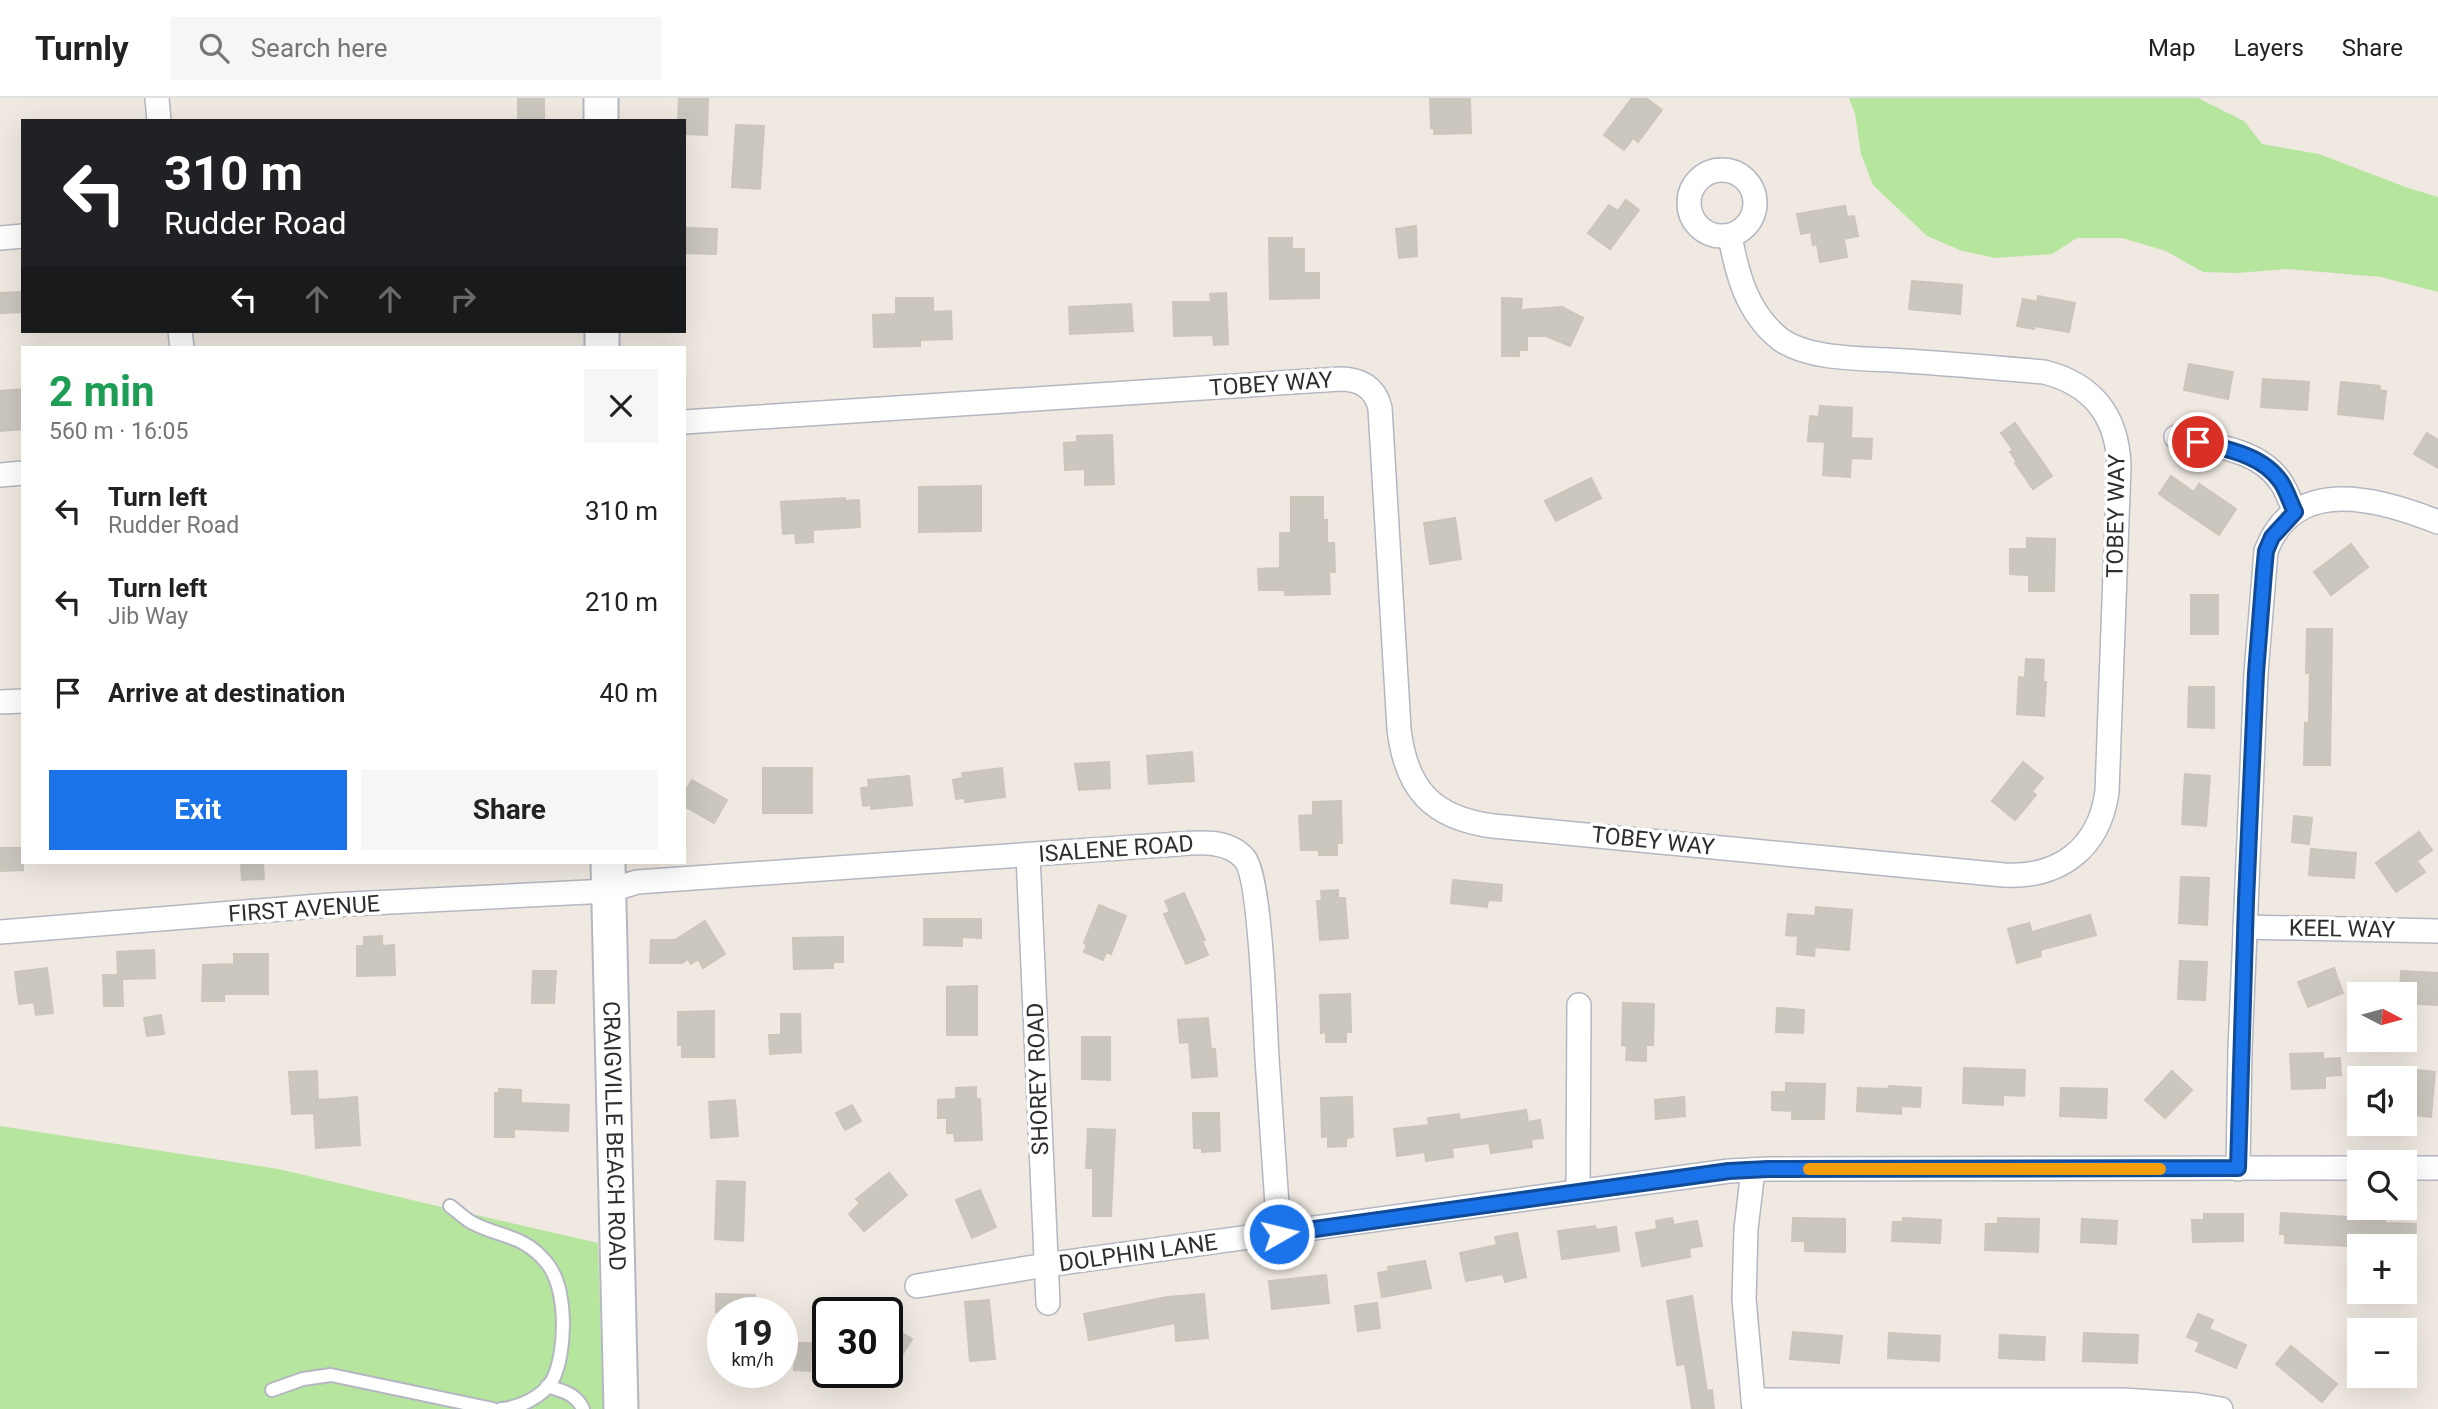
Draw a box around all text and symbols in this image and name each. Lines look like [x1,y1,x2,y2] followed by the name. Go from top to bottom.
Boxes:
[171,17,661,80] search box
[35,29,129,68] text: Turnly
[195,29,233,67] icon: search
[251,33,387,63] text: Search here
[2148,34,2196,62] text: Map
[2234,34,2304,62] text: Layers
[2342,34,2403,62] text: Share
[164,145,303,202] text: 310 m
[49,147,140,238] icon: left
[164,204,347,242] text: Rudder Road
[225,280,263,318] icon: left
[298,280,336,318] icon: ahead
[371,280,409,318] icon: ahead
[444,280,482,318] icon: right
[1208,366,1334,402] street label: TOBEY WAY
[49,367,155,416] text: 2 min
[584,369,658,443] button: close
[2168,412,2228,472] pin
[49,418,188,445] text: 560 m · 16:05
[2179,423,2217,461] icon: arrive
[2101,454,2131,578] street label: TOBEY WAY
[108,482,207,512] text: Turn left
[49,492,87,530] icon: left
[585,496,658,526] text: 310 m
[108,512,239,539] text: Rudder Road
[108,573,207,603] text: Turn left
[49,583,87,621] icon: left
[585,587,658,617] text: 210 m
[108,603,188,630] text: Jib Way
[49,674,87,712] icon: arrive
[108,678,345,708] text: Arrive at destination
[600,678,658,708] text: 40 m
[49,770,347,850] button: Exit
[361,770,658,850] button: Share
[1590,821,1716,861] street label: TOBEY WAY
[1038,830,1194,868] street label: ISALENE ROAD
[227,890,381,928] street label: FIRST AVENUE
[2289,915,2396,943] street label: KEEL WAY
[2347,982,2417,1052] north arrow
[2347,982,2417,1388] map controls
[598,1001,631,1271] street label: CRAIGVILLE BEACH ROAD
[1022,1002,1054,1156] street label: SHOREY ROAD
[2347,1066,2417,1136] button: sound
[2347,1150,2417,1220] button: search
[1242,1197,1316,1271] position arrow
[1057,1229,1219,1277] street label: DOLPHIN LANE
[2347,1234,2417,1304] button: +
[812,1297,903,1388] speed limit sign: 30
[732,1313,773,1354] text: 19
[2347,1318,2417,1388] button: −
[731,1349,774,1370] text: km/h

